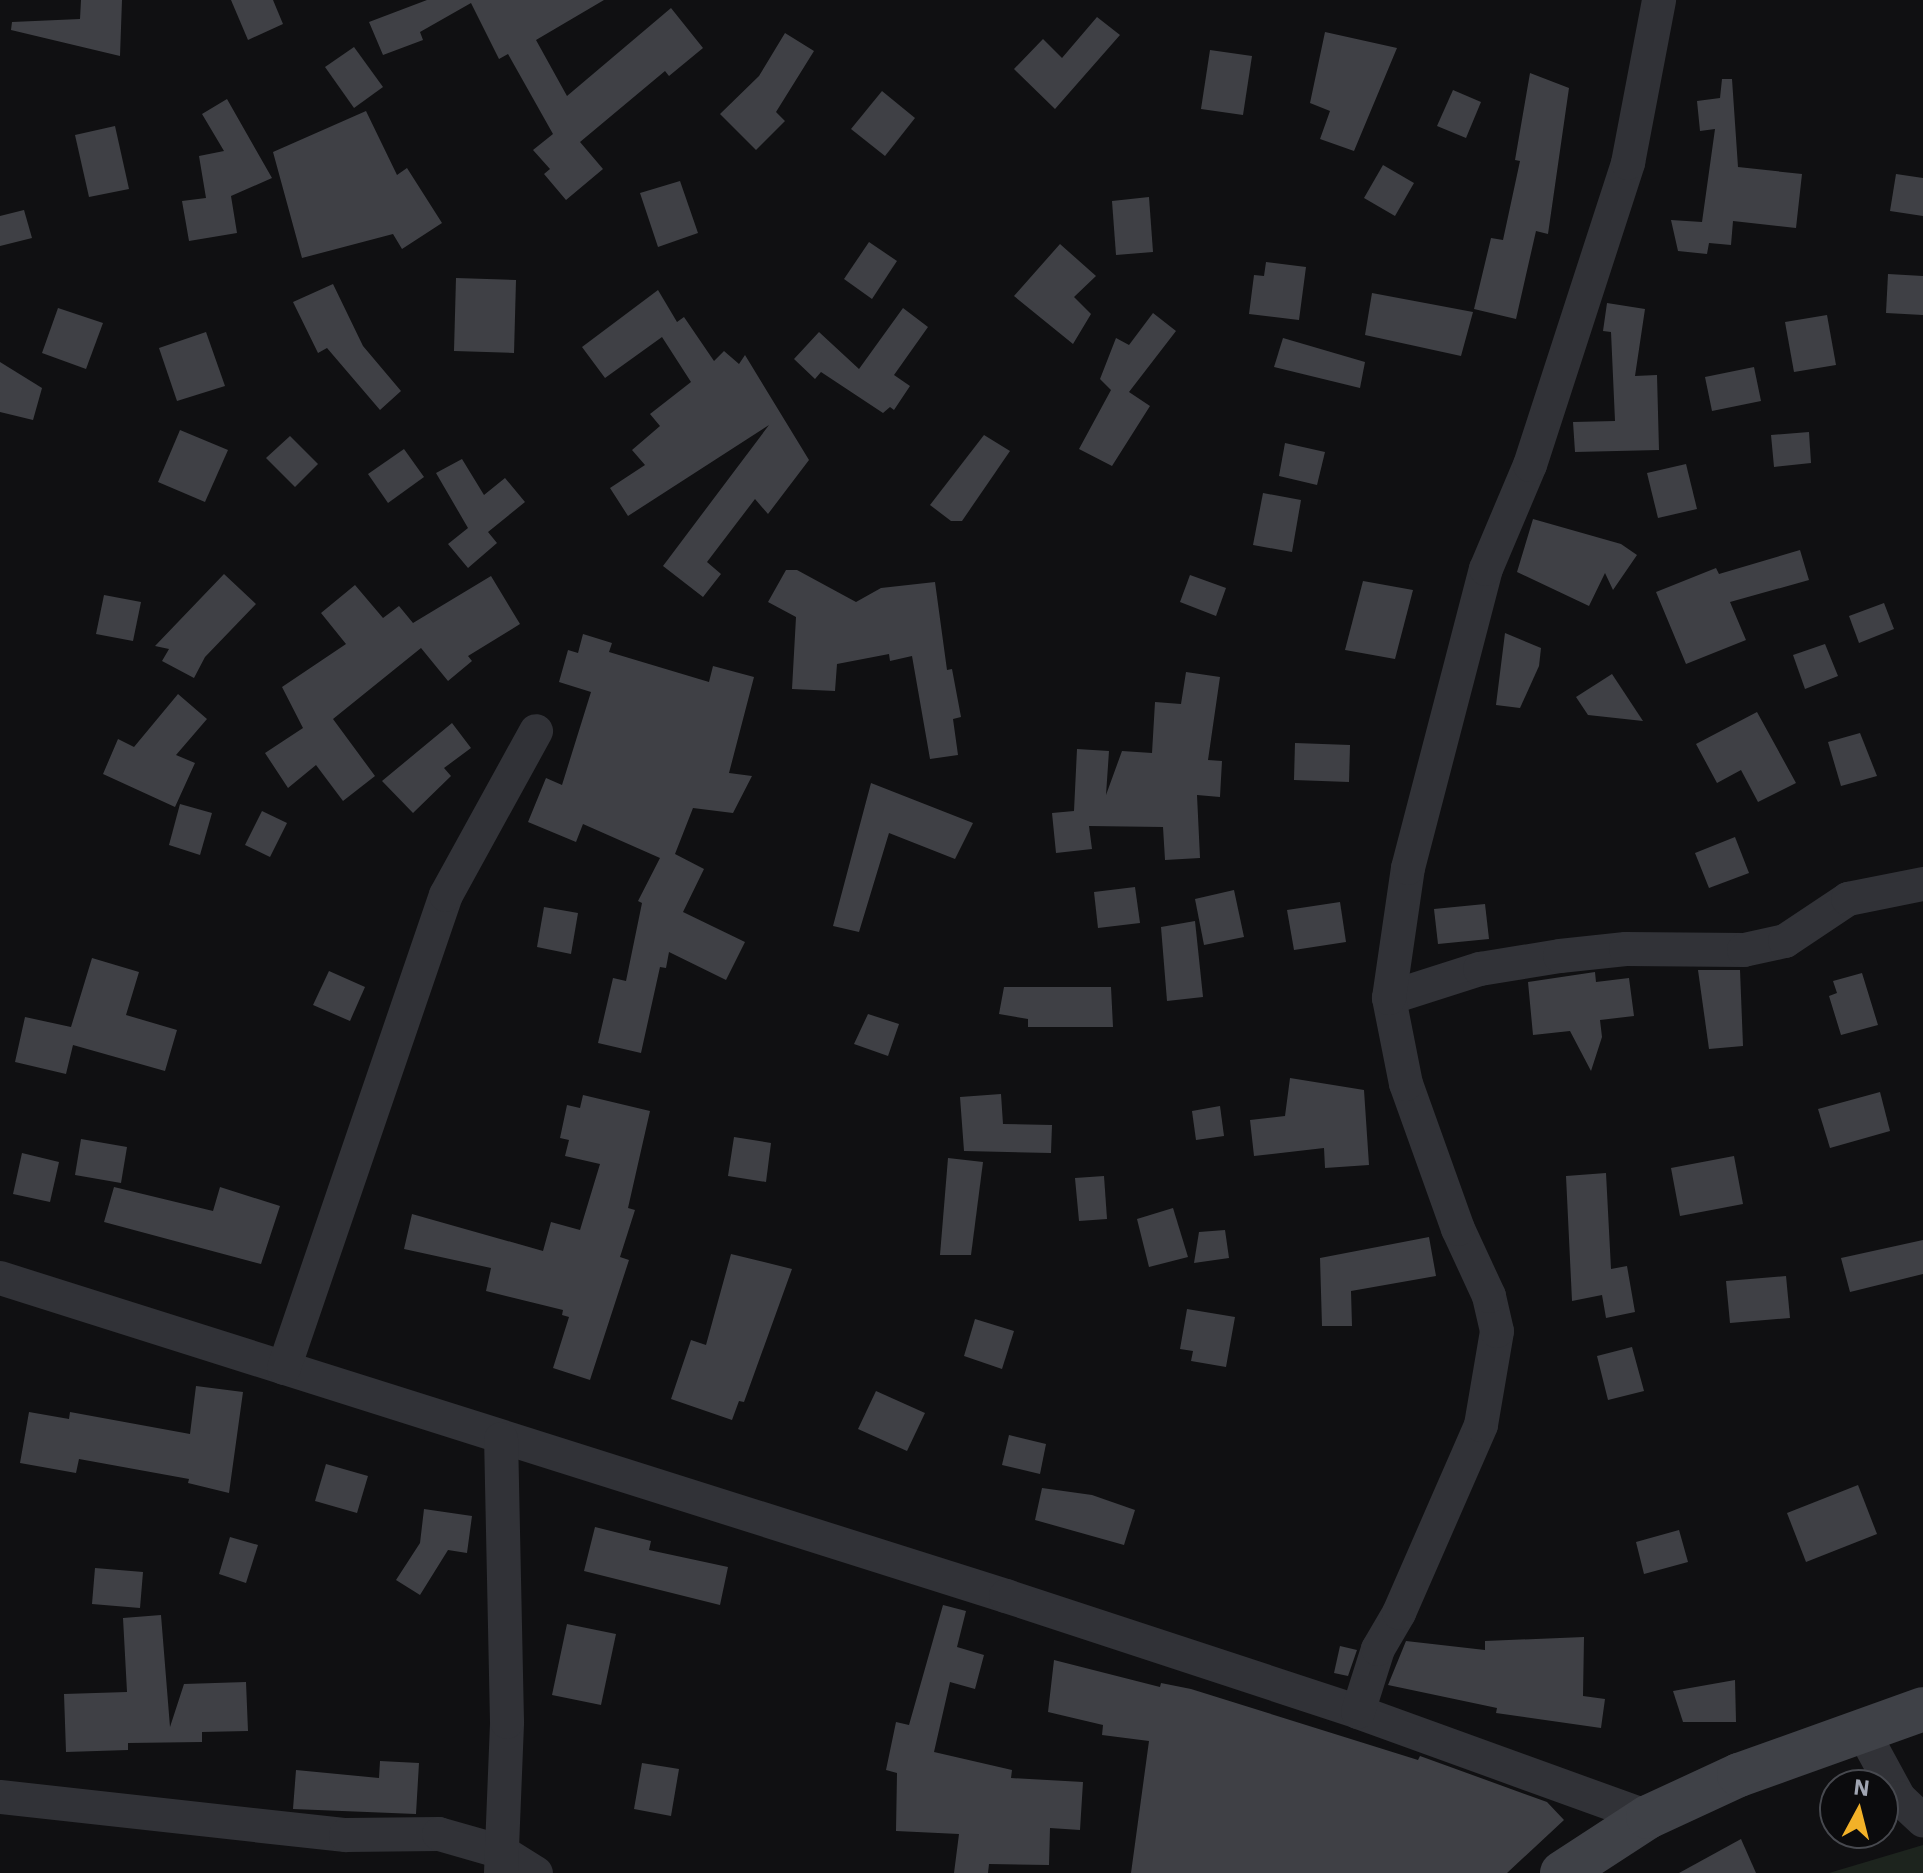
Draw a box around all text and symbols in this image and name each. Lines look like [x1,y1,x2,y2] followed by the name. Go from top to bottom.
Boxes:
[1819,1769,1899,1849] north arrow
[1852,1771,1871,1802] text: N

